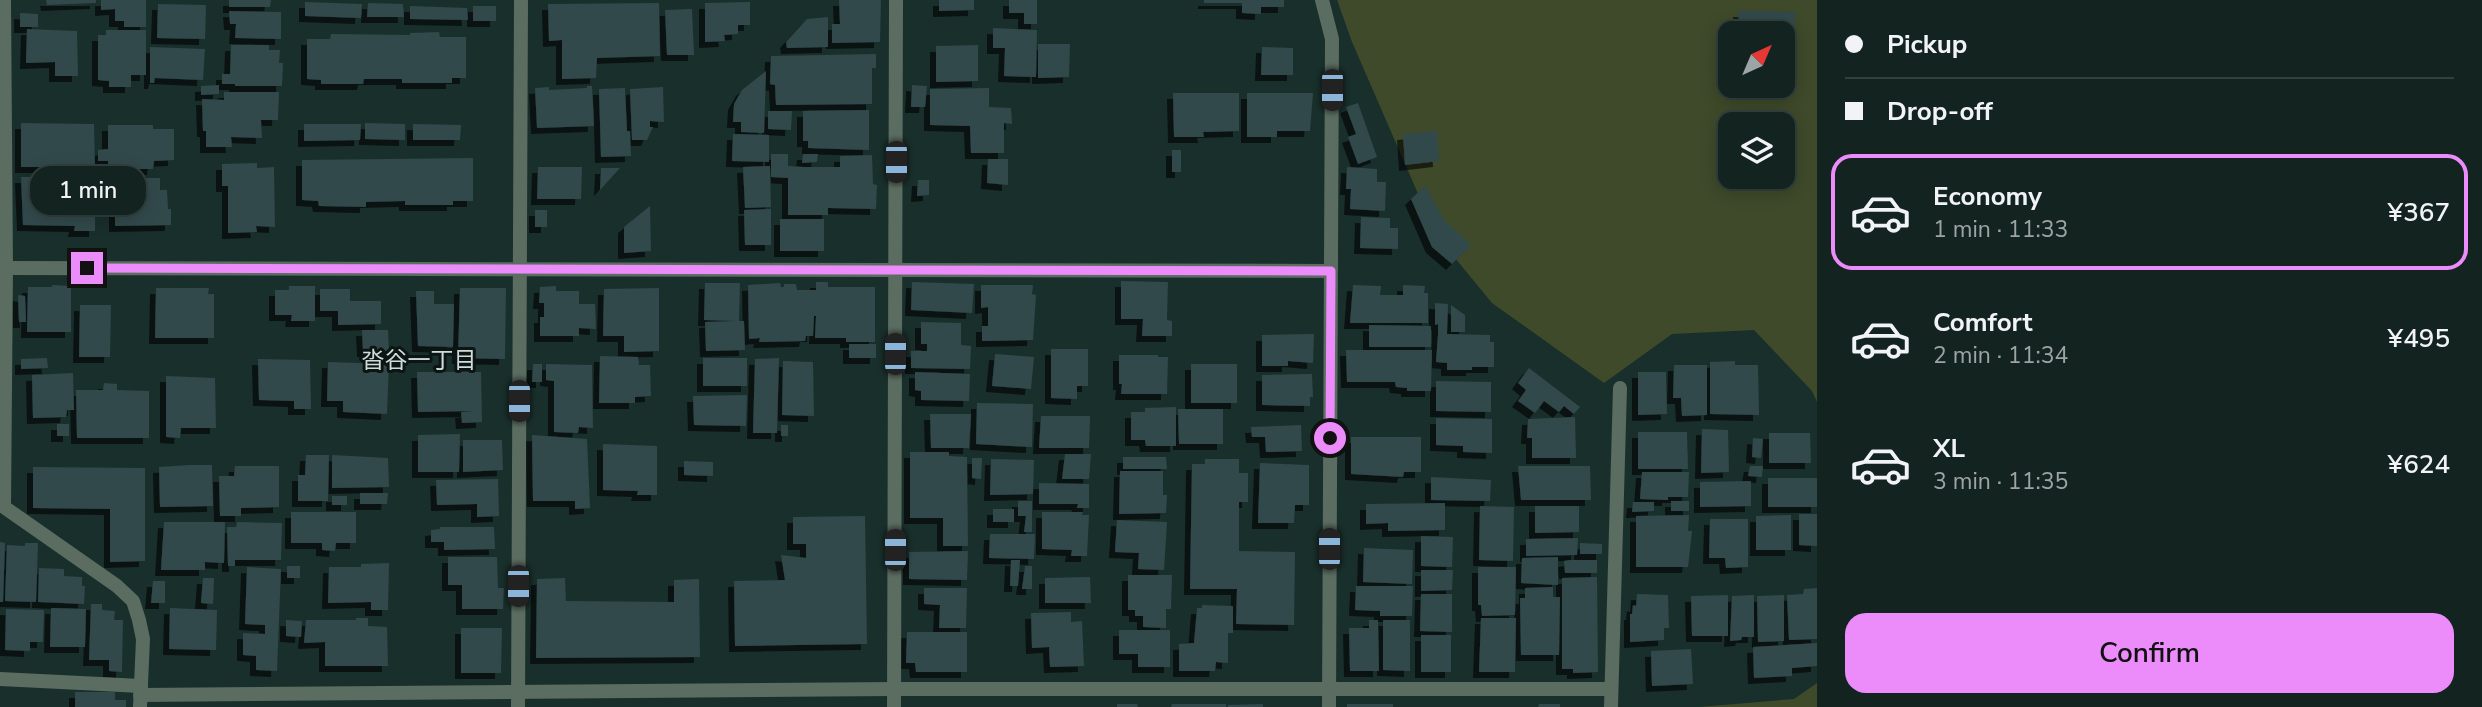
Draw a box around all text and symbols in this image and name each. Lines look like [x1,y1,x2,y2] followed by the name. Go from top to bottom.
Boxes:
[1718,21,1796,98] north arrow
[1718,21,1795,189] map controls
[1887,27,1967,62] text: Pickup
[1322,69,1343,111] car
[1887,94,1993,129] text: Drop-off
[1718,112,1795,189] button: layers
[886,141,907,183] car
[29,166,145,216] callout: 1 min
[59,175,117,206] text: 1 min
[1933,179,2042,214] text: Economy
[1849,181,1912,244] icon: car
[2388,195,2450,230] text: ¥367
[1933,214,2068,245] text: 1 min · 11:33
[71,252,103,284] route end
[1933,305,2033,340] text: Comfort
[1849,307,1912,370] icon: car
[2388,321,2450,356] text: ¥495
[885,333,906,375] car
[1933,340,2068,371] text: 2 min · 11:34
[362,345,477,376] district label: 沓谷一丁目
[509,380,530,422] car
[1314,422,1346,454] route start
[1933,431,1965,466] text: XL
[1849,433,1912,496] icon: car
[2388,447,2450,482] text: ¥624
[1933,466,2068,497] text: 3 min · 11:35
[1319,528,1340,570] car
[885,529,906,571] car
[508,565,529,607] car
[1845,613,2454,693] button: Confirm

